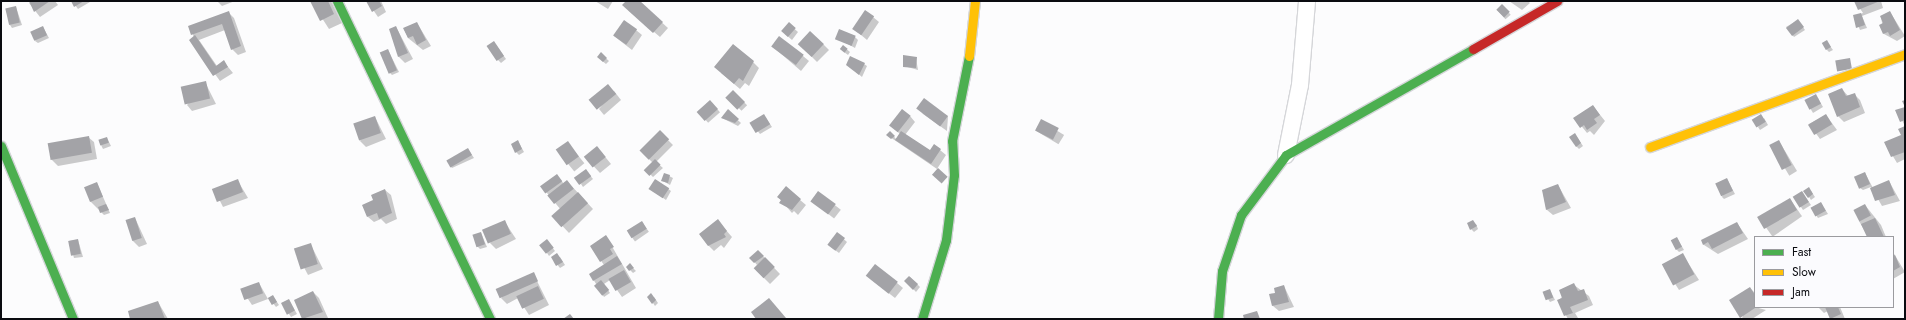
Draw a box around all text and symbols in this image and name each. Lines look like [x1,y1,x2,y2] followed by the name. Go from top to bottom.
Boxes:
[1754,236,1894,308] legend
[1792,243,1811,261] text: Fast
[1792,263,1816,281] text: Slow
[1792,283,1810,301] text: Jam

